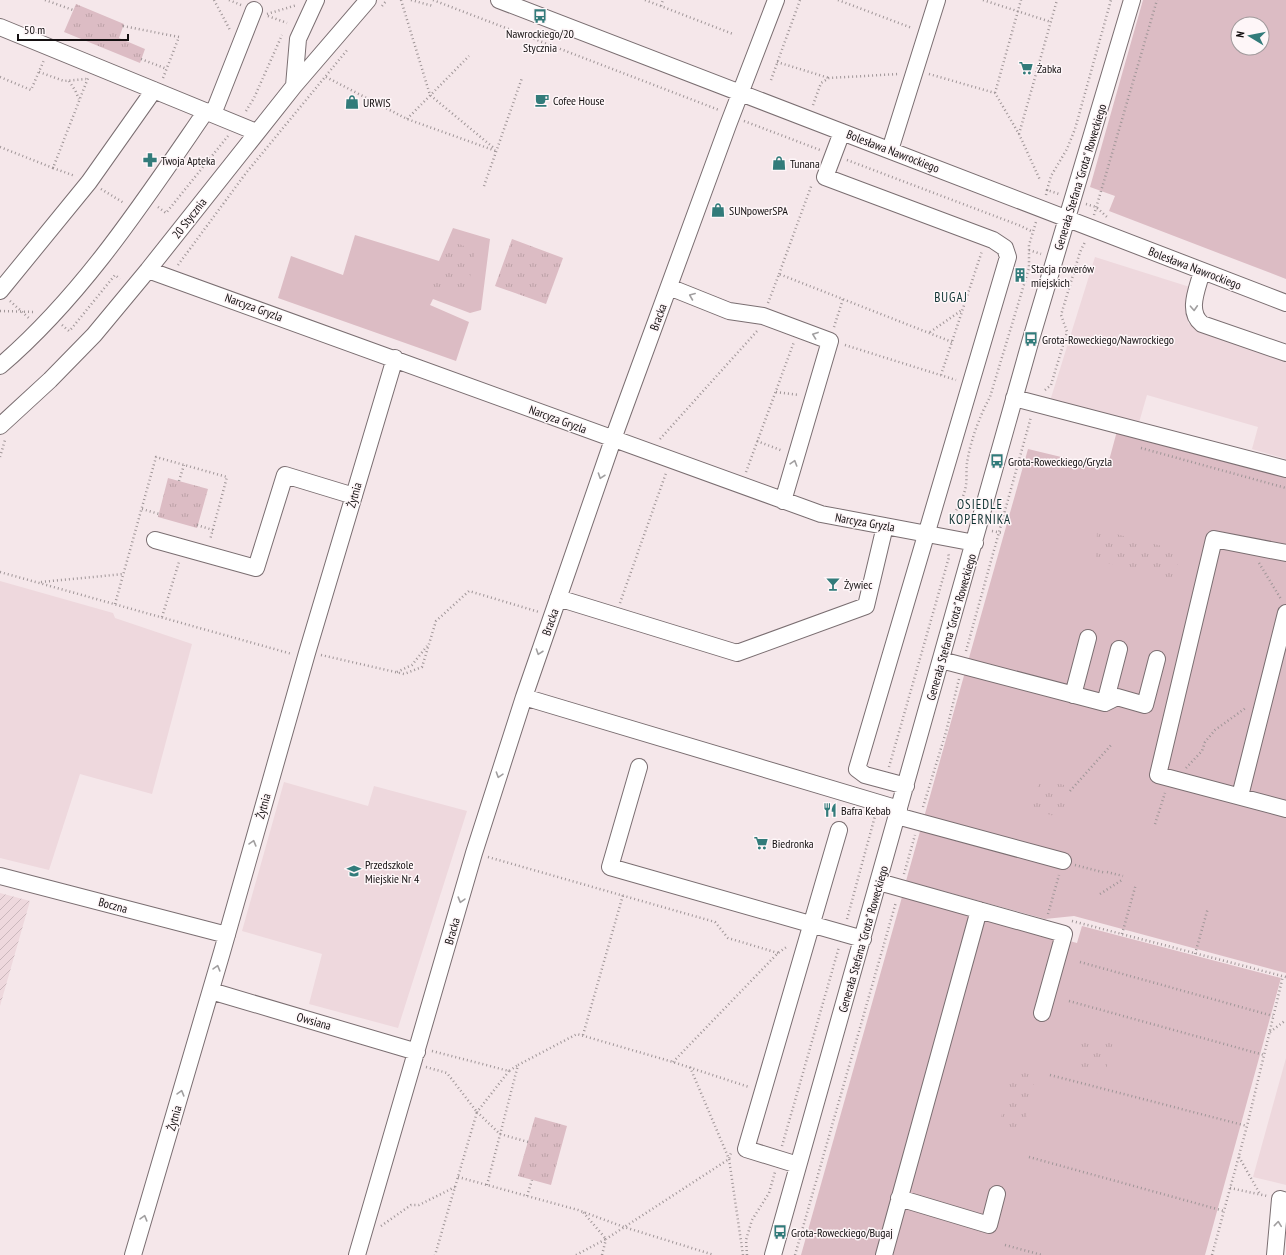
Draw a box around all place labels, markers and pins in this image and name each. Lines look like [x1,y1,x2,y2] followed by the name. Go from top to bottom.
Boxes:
[532,8,548,24] bus stop icon: Nawrockiego/20 Stycznia
[506,26,574,55] place label: Nawrockiego/20 Stycznia
[1018,60,1034,76] supermarket icon: Żabka
[1037,61,1062,76] place label: Żabka
[534,92,550,108] cafe icon: Cofee House
[553,93,604,108] place label: Cofee House
[344,94,360,110] shop icon: URWIS
[363,95,391,110] place label: URWIS
[142,152,158,168] pharmacy icon: Twoja Apteka
[161,153,216,168] place label: Twoja Apteka
[771,155,787,171] shop icon: Tunana
[790,156,820,171] place label: Tunana
[710,202,726,218] shop icon: SUNpowerSPA
[729,203,788,218] place label: SUNpowerSPA
[1031,261,1095,290] place label: Stacja rowerów miejskich
[1012,267,1028,283] building icon: Stacja rowerów miejskich
[1023,331,1039,347] bus stop icon: Grota-Roweckiego/Nawrockiego
[1042,332,1174,347] place label: Grota-Roweckiego/Nawrockiego
[989,453,1005,469] bus stop icon: Grota-Roweckiego/Gryzla
[1008,454,1112,469] place label: Grota-Roweckiego/Gryzla
[825,576,841,592] bar icon: Żywiec
[844,577,873,592] place label: Żywiec
[822,802,838,818] restaurant icon: Bafra Kebab
[841,803,891,818] place label: Bafra Kebab
[753,835,769,851] supermarket icon: Biedronka
[772,836,814,851] place label: Biedronka
[365,857,420,886] place label: Przedszkole Miejskie Nr 4
[346,863,362,879] school or university icon: Przedszkole Miejskie Nr 4
[772,1224,788,1240] bus stop icon: Grota-Roweckiego/Bugaj
[791,1225,893,1240] place label: Grota-Roweckiego/Bugaj

